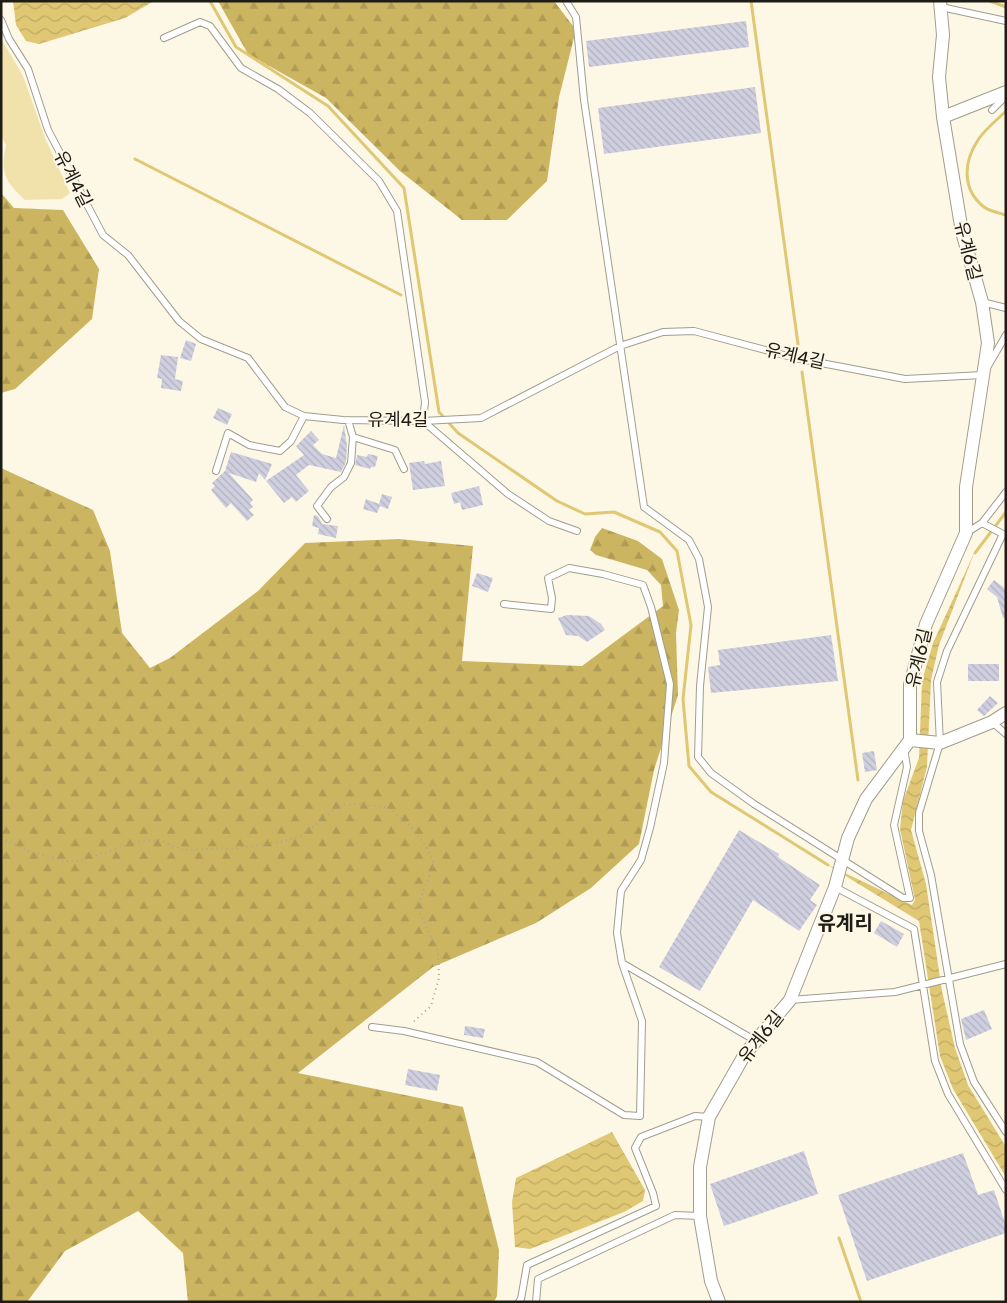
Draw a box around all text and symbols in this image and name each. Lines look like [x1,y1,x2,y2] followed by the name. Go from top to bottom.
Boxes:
[49,147,97,211] street label: 유계4길
[950,219,986,283] street label: 유계6길
[763,338,827,374] street label: 유계4길
[368,409,428,431] street label: 유계4길
[901,626,937,690] street label: 유계6길
[817,911,873,935] district label: 유계리
[734,1006,788,1068] street label: 유계6길

